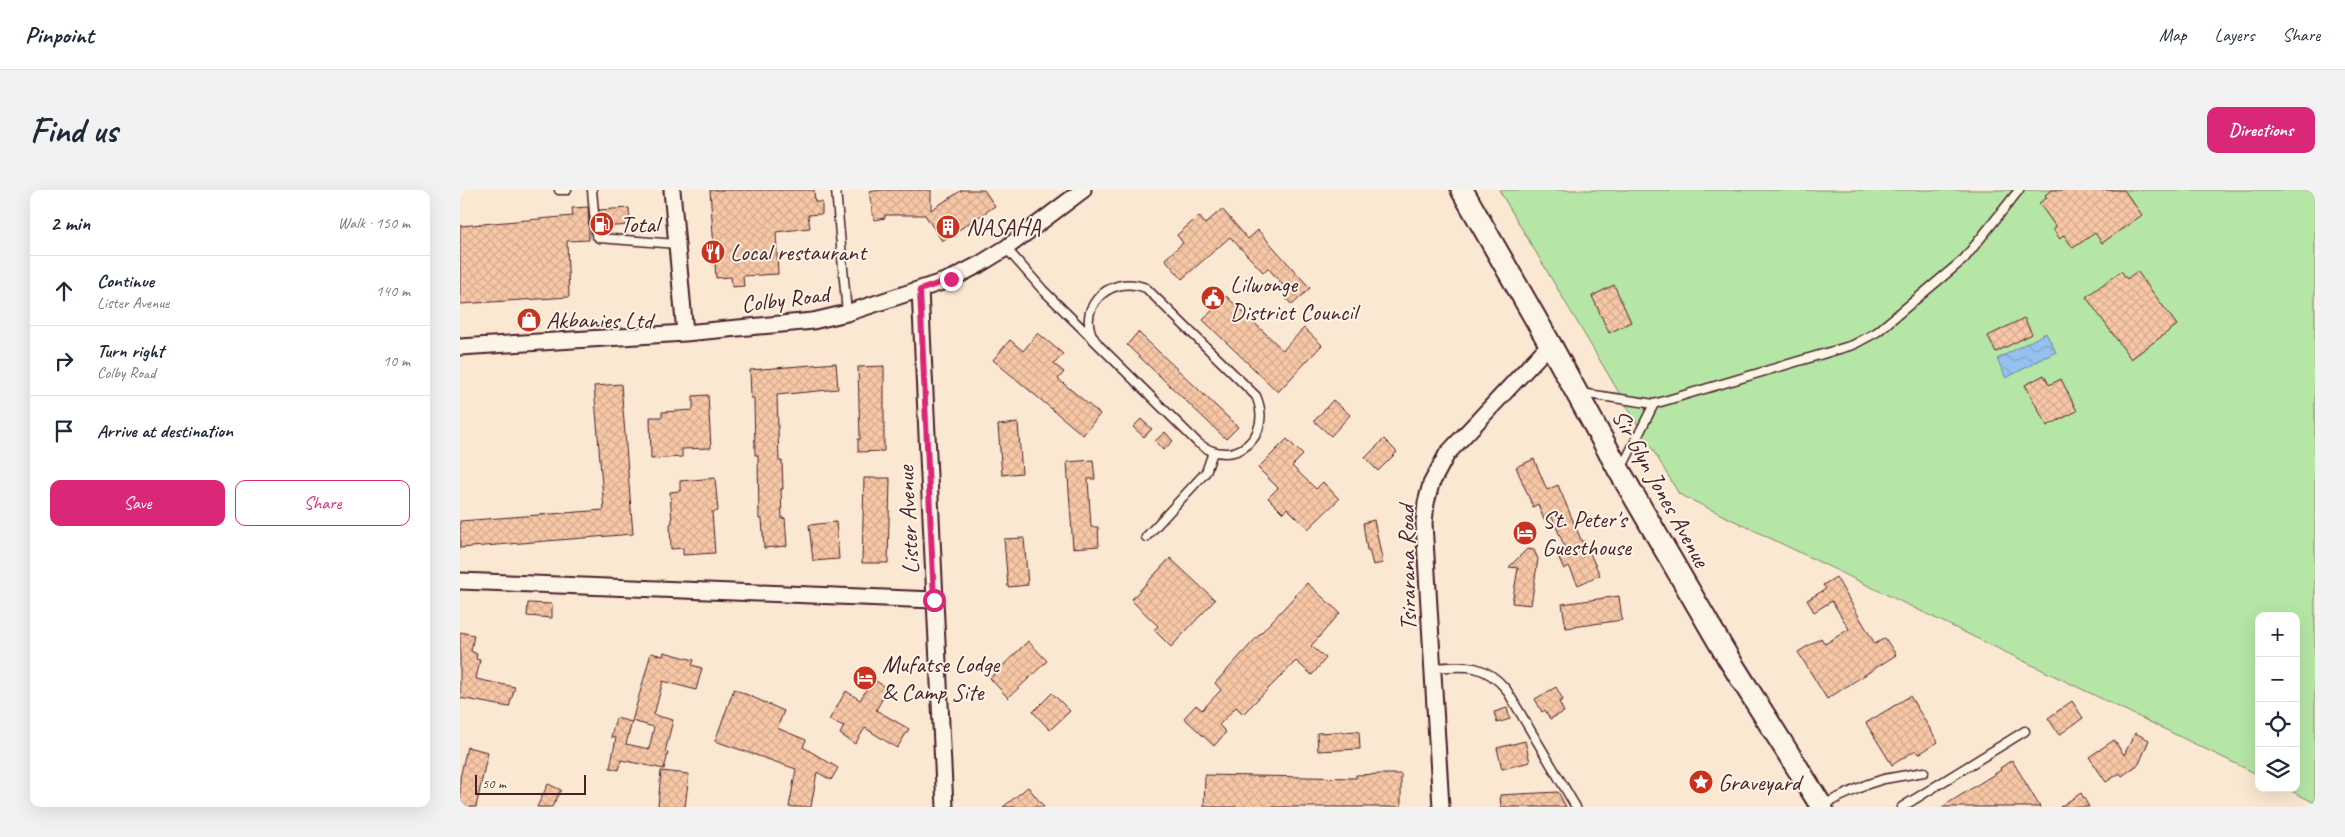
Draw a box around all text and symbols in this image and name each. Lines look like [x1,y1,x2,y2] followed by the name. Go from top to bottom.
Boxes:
[25,20,94,50] text: Pinpoint
[2159,24,2187,46] text: Map
[2215,24,2254,46] text: Layers
[2282,24,2320,46] text: Share
[2207,107,2315,153] button: Directions
[30,108,117,153] text: Find us
[620,209,663,239] place label: Total
[50,210,90,236] text: 2 min
[589,211,615,237] fuel station icon: Total
[966,212,1041,242] place label: NASAHA
[338,213,410,233] text: Walk · 150 m
[935,214,961,240] building icon: NASAHA
[730,237,868,267] place label: Local restaurant
[700,239,726,265] restaurant icon: Local restaurant
[940,268,963,291] route end
[97,269,154,293] text: Continue
[1230,269,1361,327] place label: Lilwonge District Council
[50,277,78,305] icon: ahead
[740,278,834,319] street label: Colby Road
[376,281,410,301] text: 140 m
[1200,285,1226,311] public building icon: Lilwonge District Council
[97,293,169,313] text: Lister Avenue
[546,305,656,335] place label: Akbanies Ltd
[516,307,542,333] shop icon: Akbanies Ltd
[97,339,164,363] text: Turn right
[50,347,78,375] icon: right
[383,351,410,371] text: 10 m
[97,363,156,383] text: Colby Road
[1605,404,1718,574] street label: Sir Glyn Jones Avenue
[50,417,78,445] icon: arrive
[97,419,233,443] text: Arrive at destination
[890,463,926,575] street label: Lister Avenue
[50,480,225,526] button: Save
[235,480,410,526] button: Share
[1391,501,1423,631] street label: Tsirarana Road
[1542,504,1633,562] place label: St. Peter's Guesthouse
[1512,520,1538,546] hotel icon: St. Peter's Guesthouse
[923,589,946,612] route start
[2255,612,2300,792] map controls
[2255,612,2300,657] button: +
[882,649,1001,707] place label: Mufatse Lodge & Camp Site
[2255,657,2300,702] button: −
[852,665,878,691] hotel icon: Mufatse Lodge & Camp Site
[2255,702,2300,747] button: locate
[2255,747,2300,792] button: layers
[1718,767,1804,797] place label: Graveyard
[1688,769,1714,795] place icon: Graveyard
[475,772,586,795] scale bar
[482,775,506,792] text: 50 m

